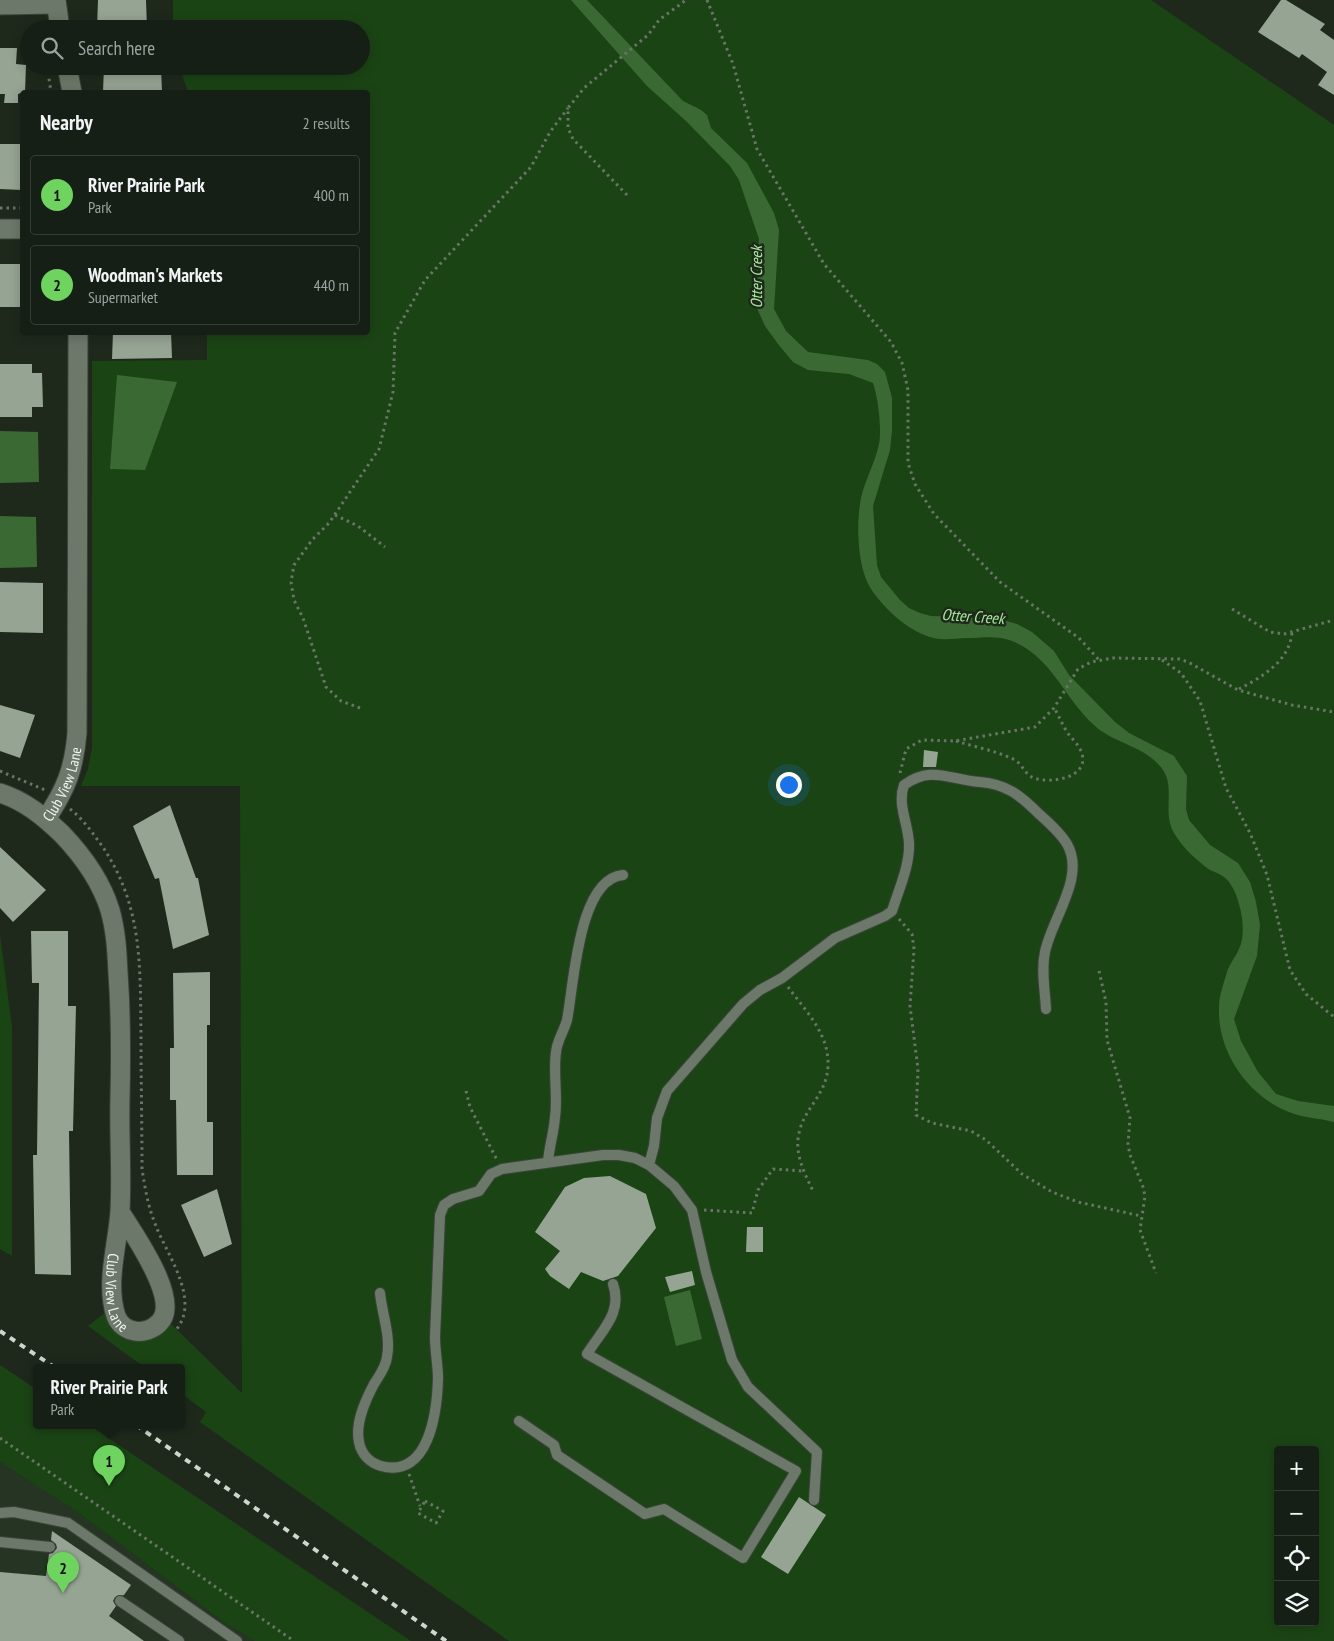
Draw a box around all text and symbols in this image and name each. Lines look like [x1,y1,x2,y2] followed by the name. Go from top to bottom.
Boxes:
[20,20,370,75] search box
[38,34,66,62] icon: search
[78,36,155,60] text: Search here
[40,109,93,136] text: Nearby
[303,113,350,133] text: 2 results
[88,173,205,197] text: River Prairie Park
[53,185,61,205] text: 1
[314,185,349,205] text: 400 m
[88,197,112,217] text: Park
[746,244,766,308] water label: Otter Creek
[88,263,223,287] text: Woodman's Markets
[53,275,61,295] text: 2
[314,275,349,295] text: 440 m
[88,287,158,307] text: Supermarket
[941,604,1007,628] water label: Otter Creek
[38,746,85,825] street label: Club View Lane
[776,772,802,798] your location
[102,1252,132,1336] street label: Club View Lane
[33,1364,185,1429] popup
[51,1375,167,1399] text: River Prairie Park
[51,1399,74,1419] text: Park
[93,1445,125,1486] pin: 1
[1274,1446,1319,1626] map controls
[1274,1446,1319,1491] button: +
[1274,1491,1319,1536] button: −
[1274,1536,1319,1581] button: locate
[47,1552,79,1593] pin: 2
[1274,1581,1319,1626] button: layers

